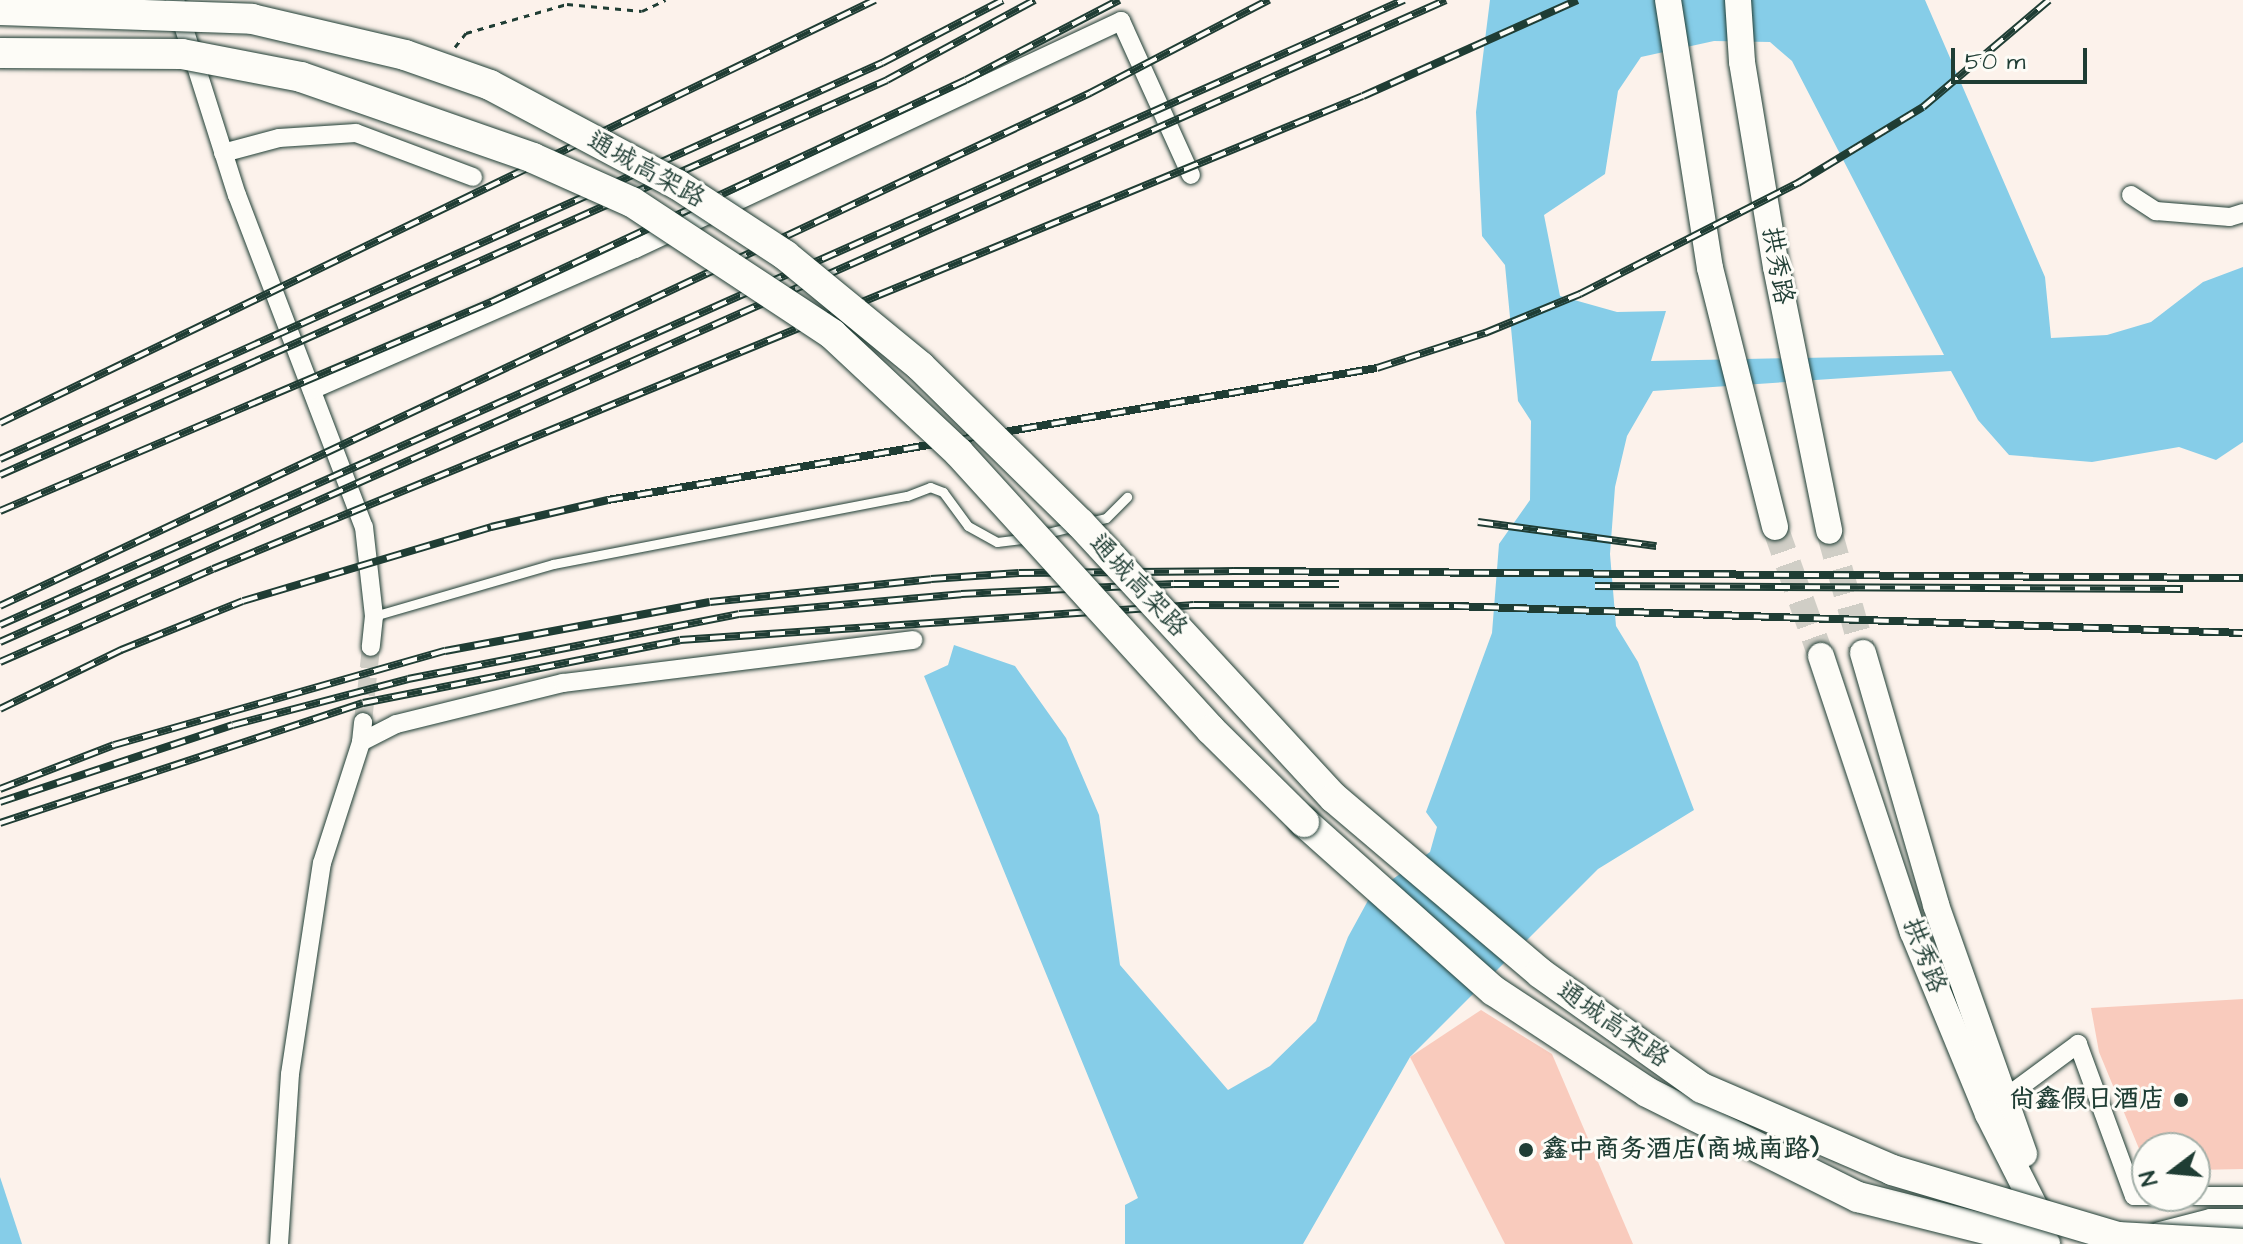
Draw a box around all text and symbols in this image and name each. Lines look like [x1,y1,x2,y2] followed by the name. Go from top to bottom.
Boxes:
[1955,32,2091,82] scale bar
[1965,45,2025,79] text: 50 m
[582,125,710,215] street label: 通城高架路
[1755,225,1799,307] street label: 拱秀路
[1082,528,1194,644] street label: 通城高架路
[1895,914,1953,998] street label: 拱秀路
[1551,975,1675,1075] street label: 通城高架路
[2009,1084,2165,1116] place label: 尚鑫假日酒店
[2172,1091,2190,1109] marker: 尚鑫假日酒店
[2131,1132,2211,1212] north arrow
[1542,1134,1819,1166] place label: 鑫中商务酒店(商城南路)
[1517,1141,1535,1159] marker: 鑫中商务酒店(商城南路)
[2133,1167,2166,1189] text: N

